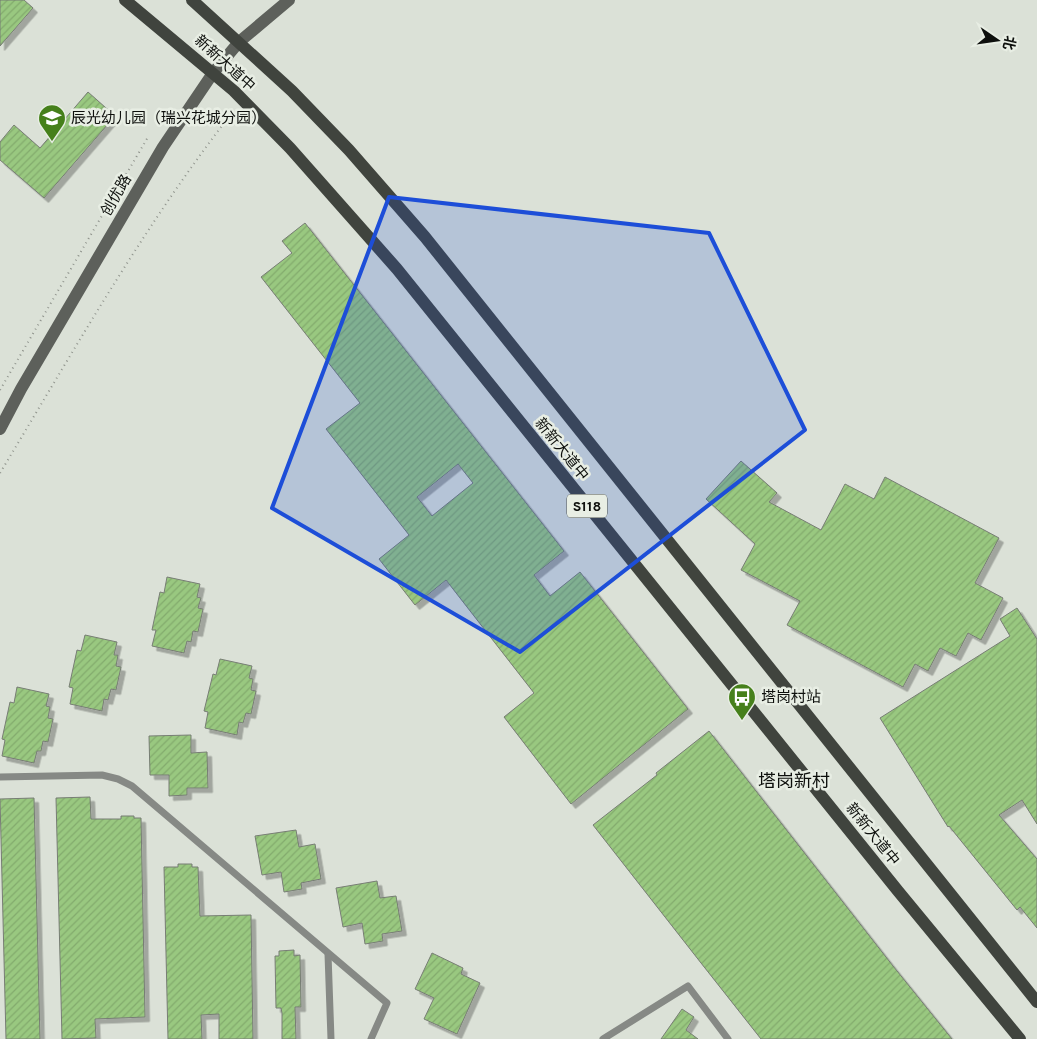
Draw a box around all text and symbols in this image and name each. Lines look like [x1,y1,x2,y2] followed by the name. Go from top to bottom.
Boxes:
[972,15,1022,65] north arrow
[190,32,258,96] street label: 新新大道中
[998,34,1018,51] text: 北
[37,103,67,142] school or university icon: 辰光幼儿园（瑞兴花城分园）
[71,110,266,129] place label: 辰光幼儿园（瑞兴花城分园）
[97,171,137,220] street label: 创优路
[530,415,592,485] street label: 新新大道中
[567,494,607,518] road number: S118
[727,682,757,721] bus stop icon: 塔岗村站
[761,688,821,708] place label: 塔岗村站
[758,771,830,794] district label: 塔岗新村
[841,800,903,870] street label: 新新大道中

